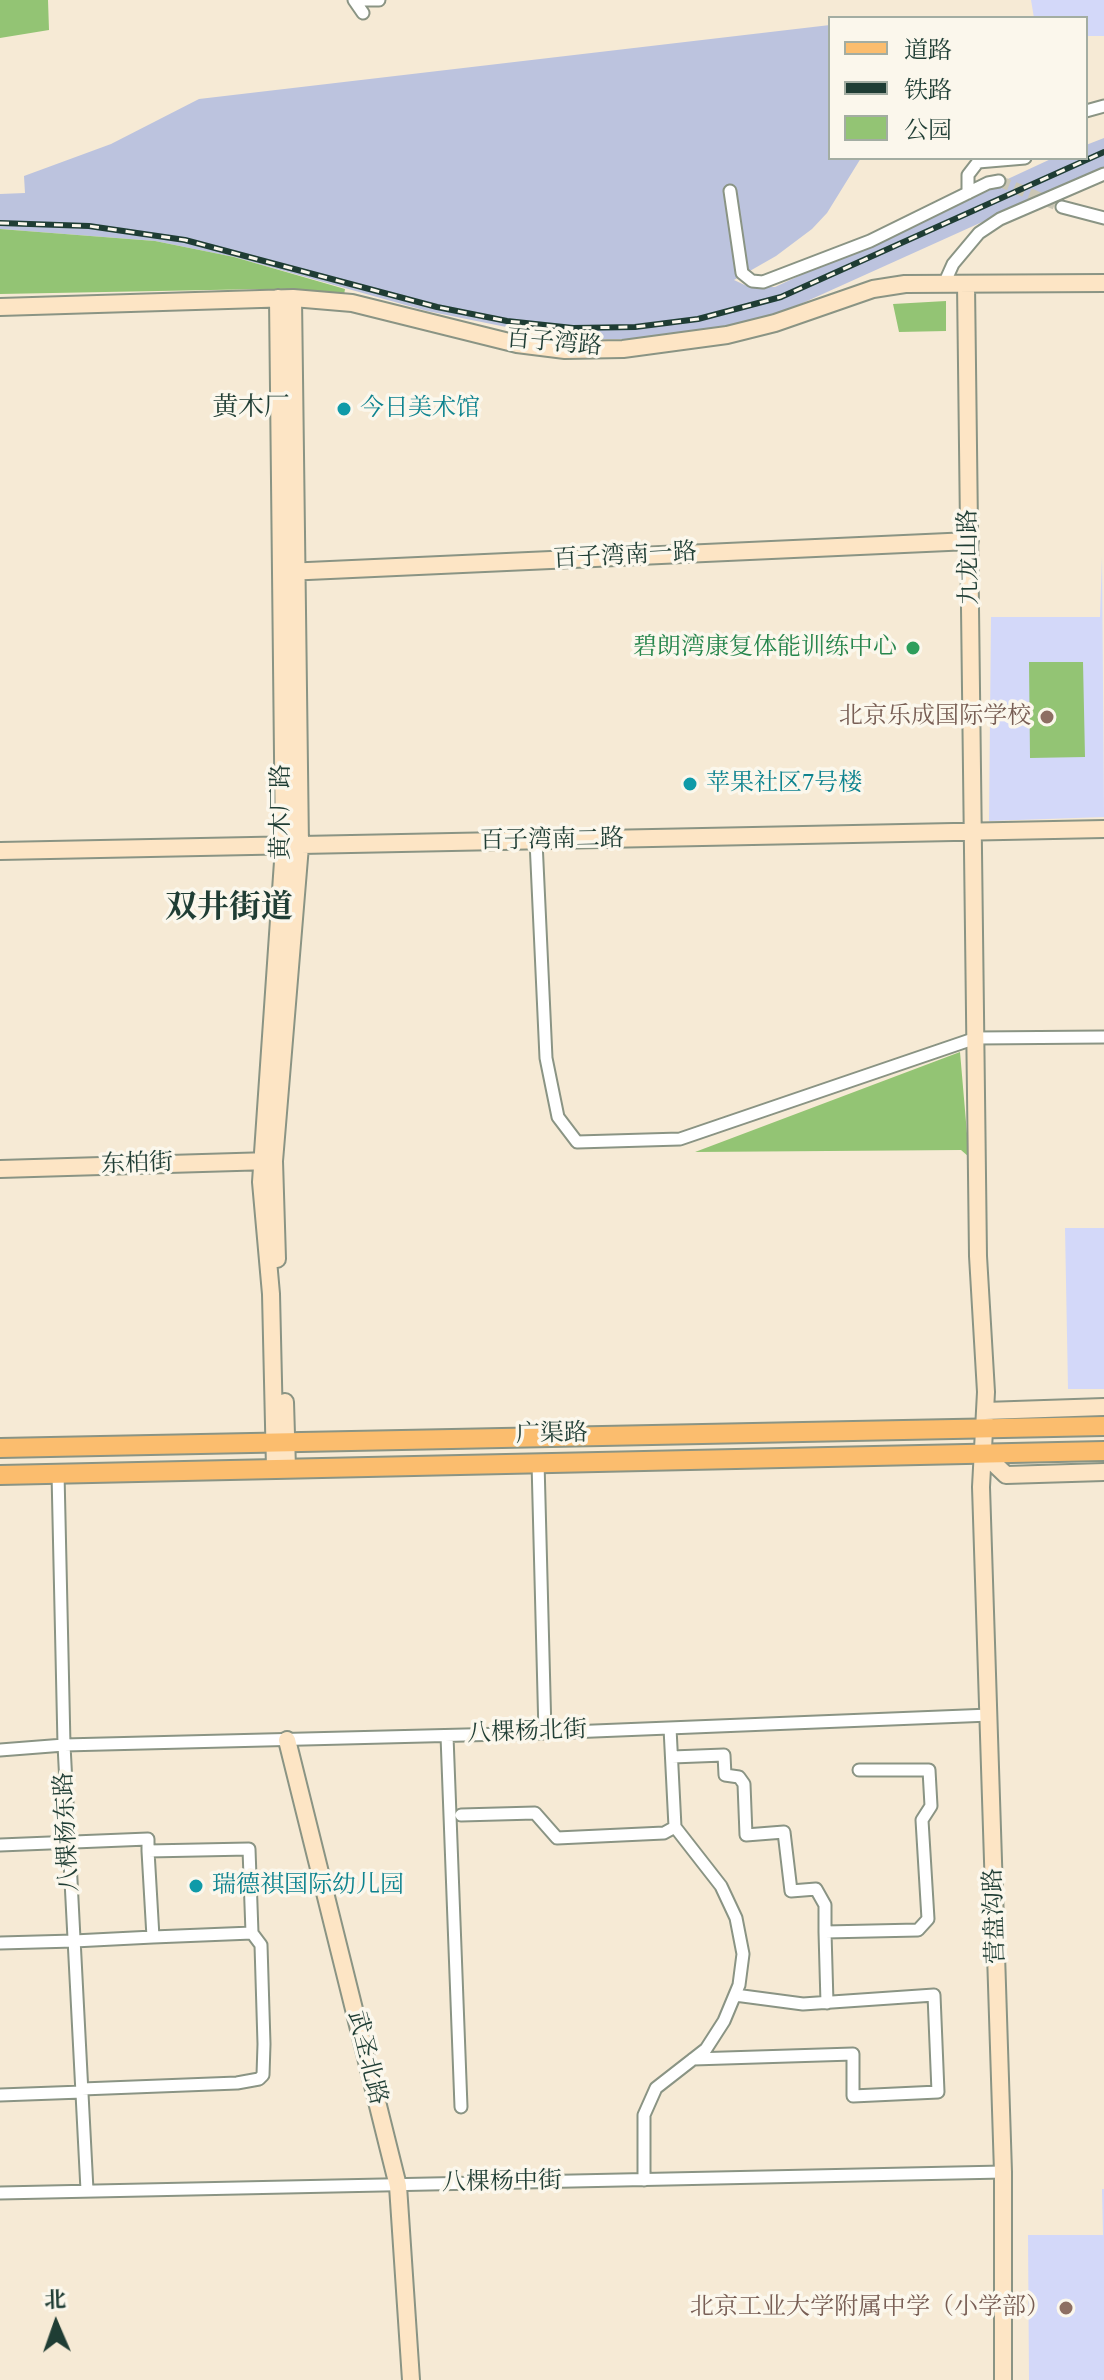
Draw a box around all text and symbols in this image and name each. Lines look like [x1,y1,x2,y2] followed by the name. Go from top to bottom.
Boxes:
[828,16,1088,160] legend
[904,34,952,67] text: 道路
[904,74,952,107] text: 铁路
[904,114,952,147] text: 公园
[505,325,603,363] street label: 百子湾路
[212,393,290,425] district label: 黄木厂
[360,395,480,423] place label: 今日美术馆
[335,400,353,418] marker: 今日美术馆
[955,509,985,605] street label: 九龙山路
[552,539,698,575] street label: 百子湾南一路
[633,634,897,662] place label: 碧朗湾康复体能训练中心
[904,639,922,657] marker: 碧朗湾康复体能训练中心
[839,703,1031,731] place label: 北京乐成国际学校
[1038,708,1056,726] marker: 北京乐成国际学校
[268,764,296,860] street label: 黄木厂路
[706,770,862,798] place label: 苹果社区7号楼
[681,775,699,793] marker: 苹果社区7号楼
[480,825,624,857] street label: 百子湾南二路
[165,891,293,929] district label: 双井街道
[101,1149,173,1181] street label: 东柏街
[516,1420,588,1450] street label: 广渠路
[467,1717,587,1749] street label: 八棵杨北街
[50,1771,86,1893] street label: 八棵杨东路
[980,1868,1012,1964] street label: 营盘沟路
[212,1872,404,1900] place label: 瑞德祺国际幼儿园
[187,1877,205,1895] marker: 瑞德祺国际幼儿园
[340,2008,392,2108] street label: 武圣北路
[442,2168,562,2198] street label: 八棵杨中街
[16,2284,96,2364] north arrow
[44,2285,67,2315] text: 北
[690,2294,1050,2322] place label: 北京工业大学附属中学（小学部）
[1057,2299,1075,2317] marker: 北京工业大学附属中学（小学部）

